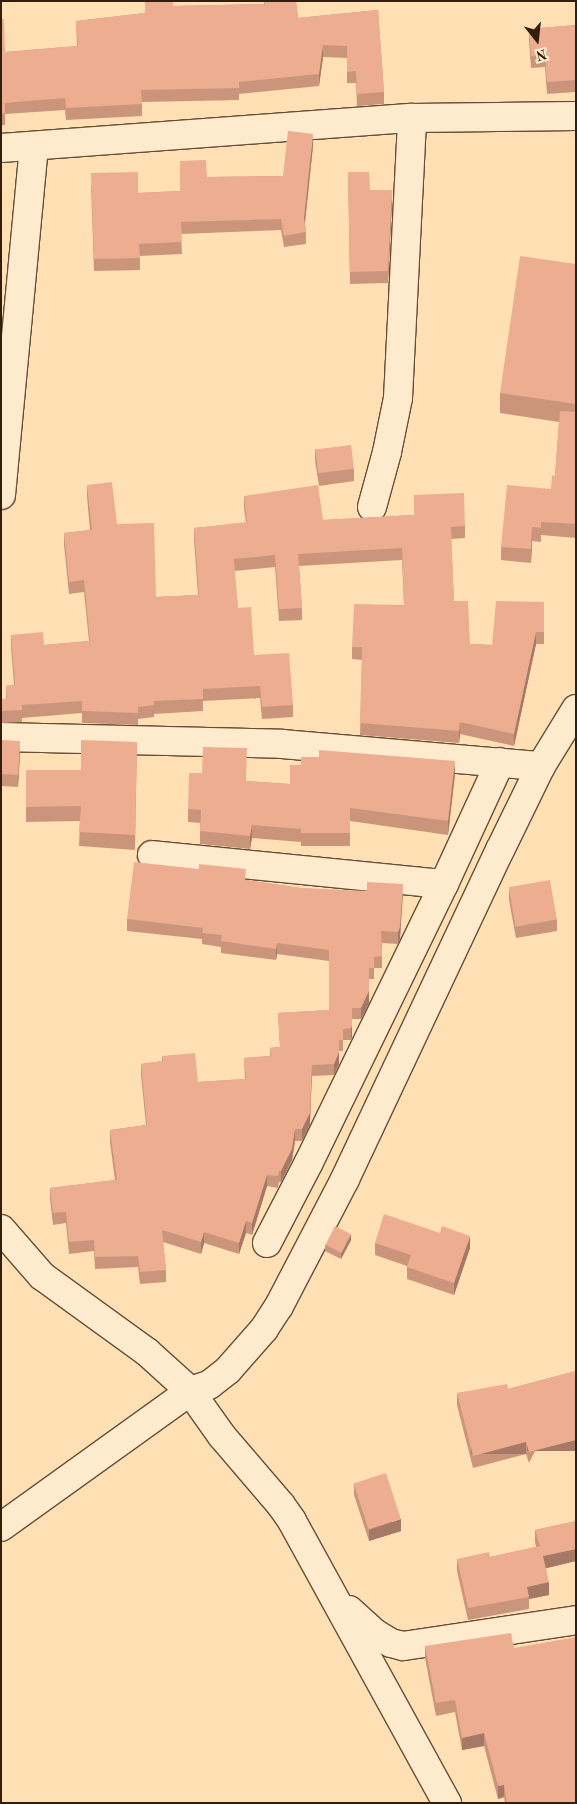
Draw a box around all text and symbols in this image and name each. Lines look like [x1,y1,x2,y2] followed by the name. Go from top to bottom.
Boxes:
[512,15,562,65] north arrow
[534,46,548,63] text: N

